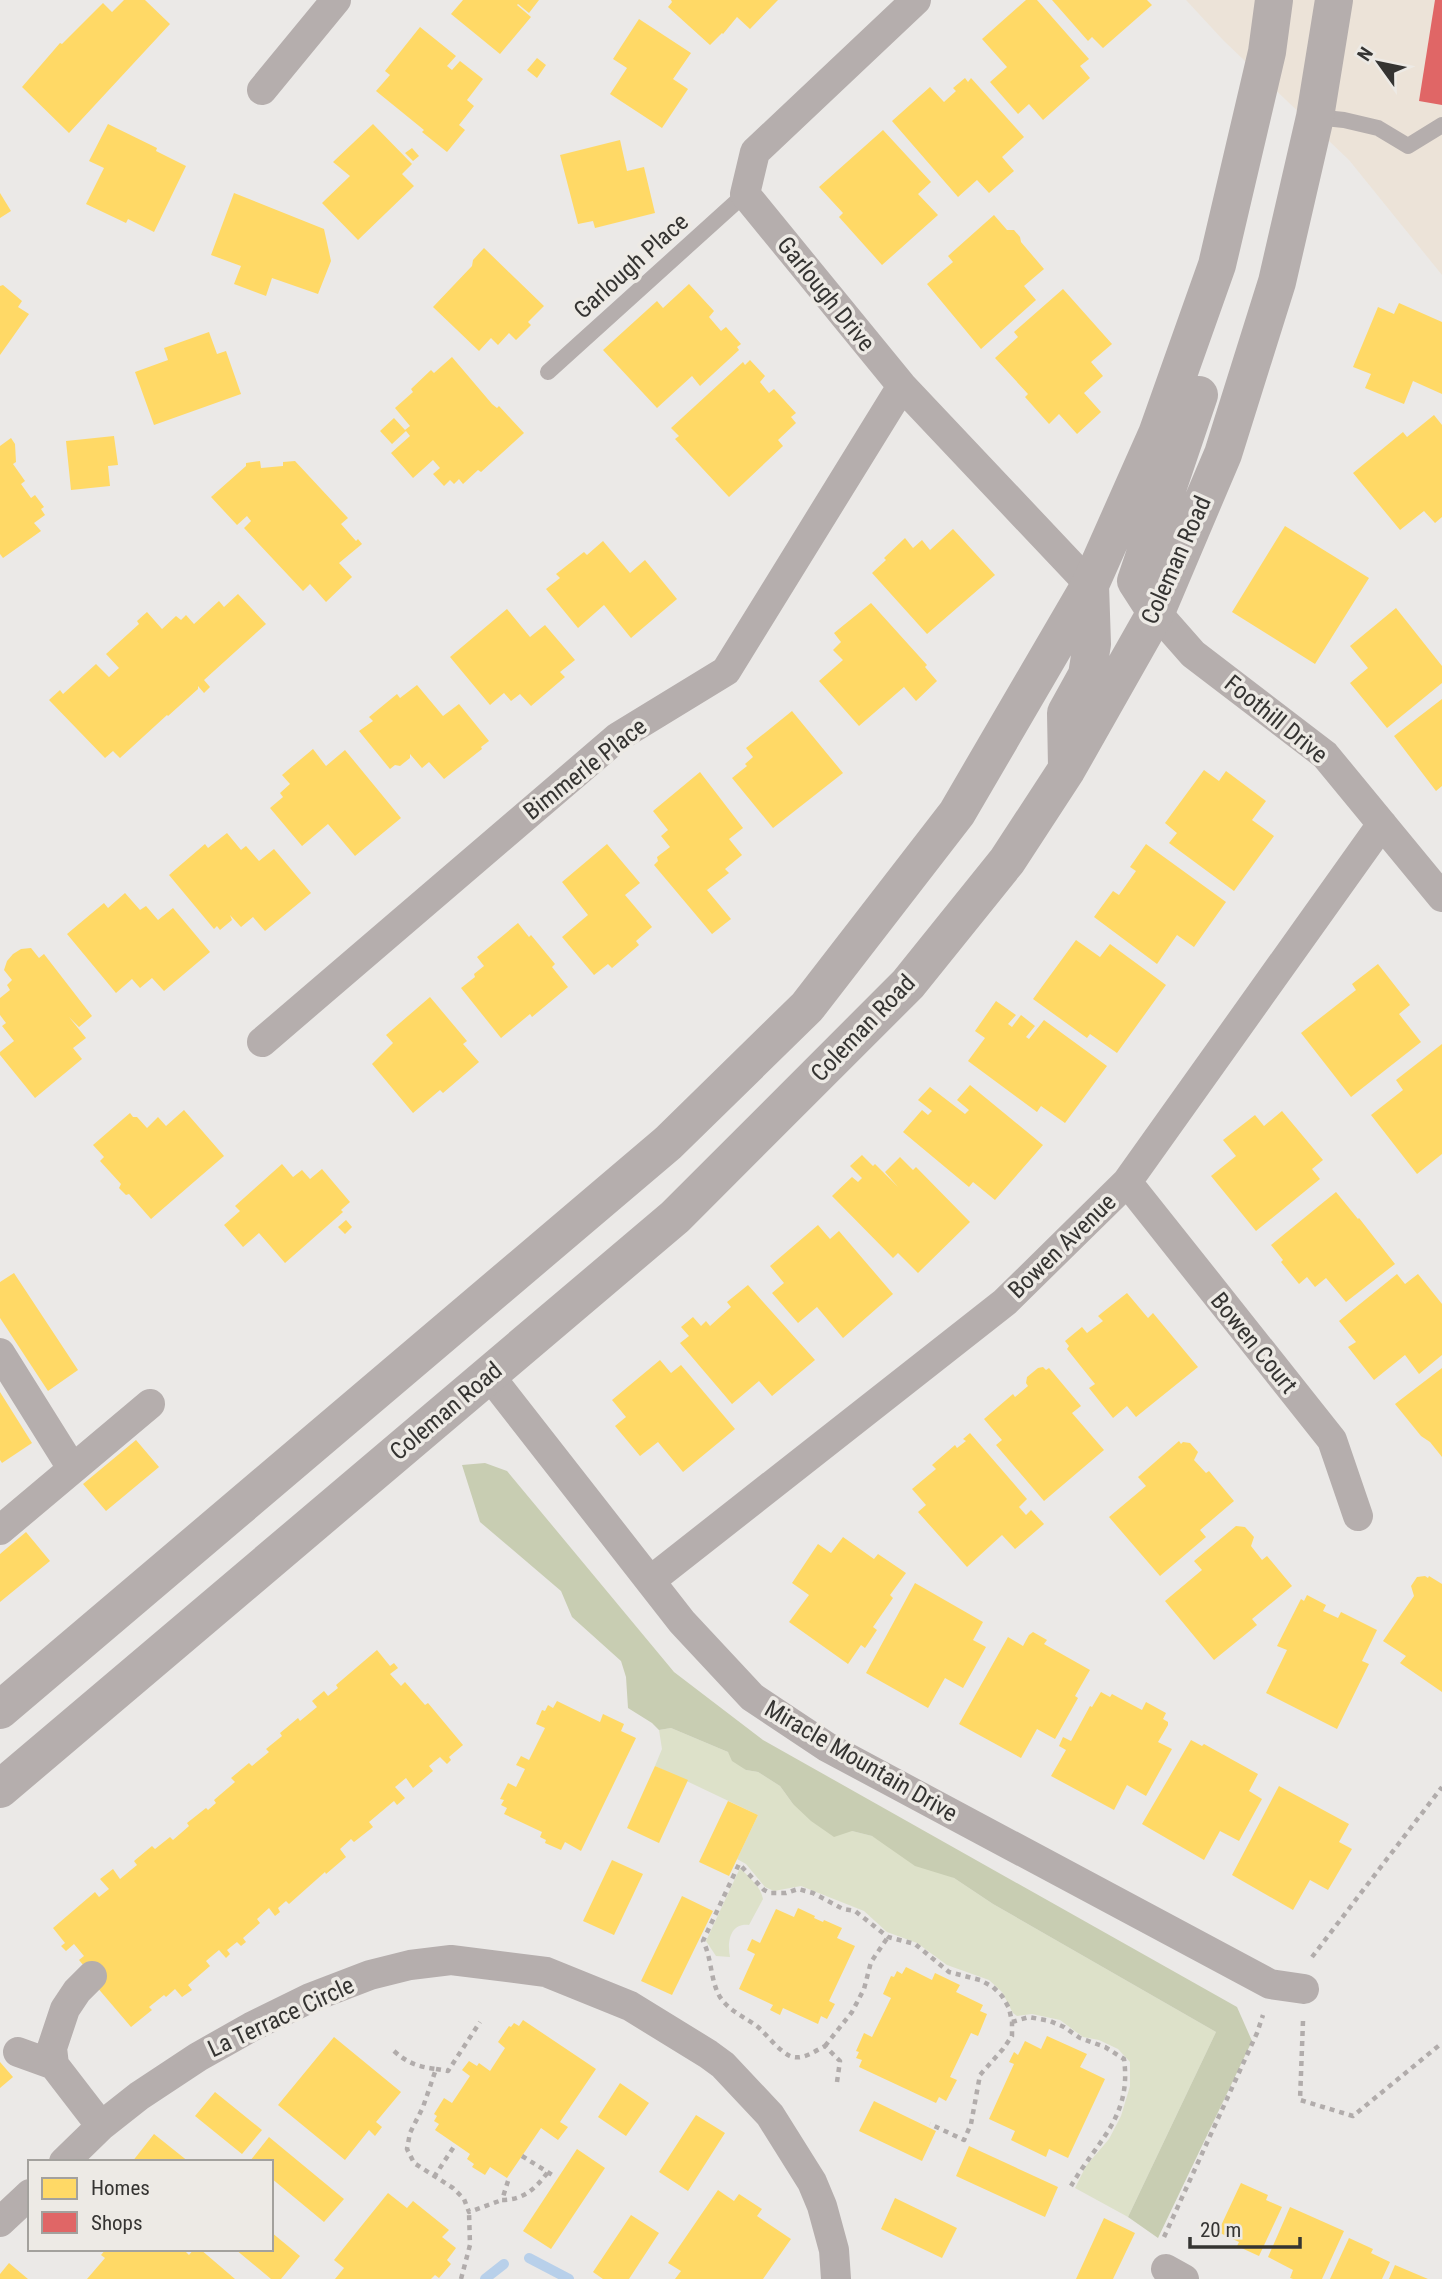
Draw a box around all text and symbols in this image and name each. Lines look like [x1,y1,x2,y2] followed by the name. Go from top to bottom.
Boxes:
[1344,28,1414,98] north arrow
[1352,43,1378,65] text: N
[568,208,694,324] street label: Garlough Place
[771,231,881,357] street label: Garlough Drive
[1135,492,1217,628] street label: Coleman Road
[1219,669,1333,769] street label: Foothill Drive
[518,712,652,826] street label: Bimmerle Place
[805,969,921,1087] street label: Coleman Road
[1003,1188,1121,1304] street label: Bowen Avenue
[1205,1287,1303,1399] street label: Bowen Court
[384,1356,508,1466] street label: Coleman Road
[760,1694,962,1828] street label: Miracle Mountain Drive
[203,1971,359,2063] street label: La Terrace Circle
[28,2160,273,2251] legend
[91,2176,150,2200] text: Homes
[1190,2206,1300,2250] scale bar
[91,2211,143,2235] text: Shops
[1200,2218,1241,2242] text: 20 m

